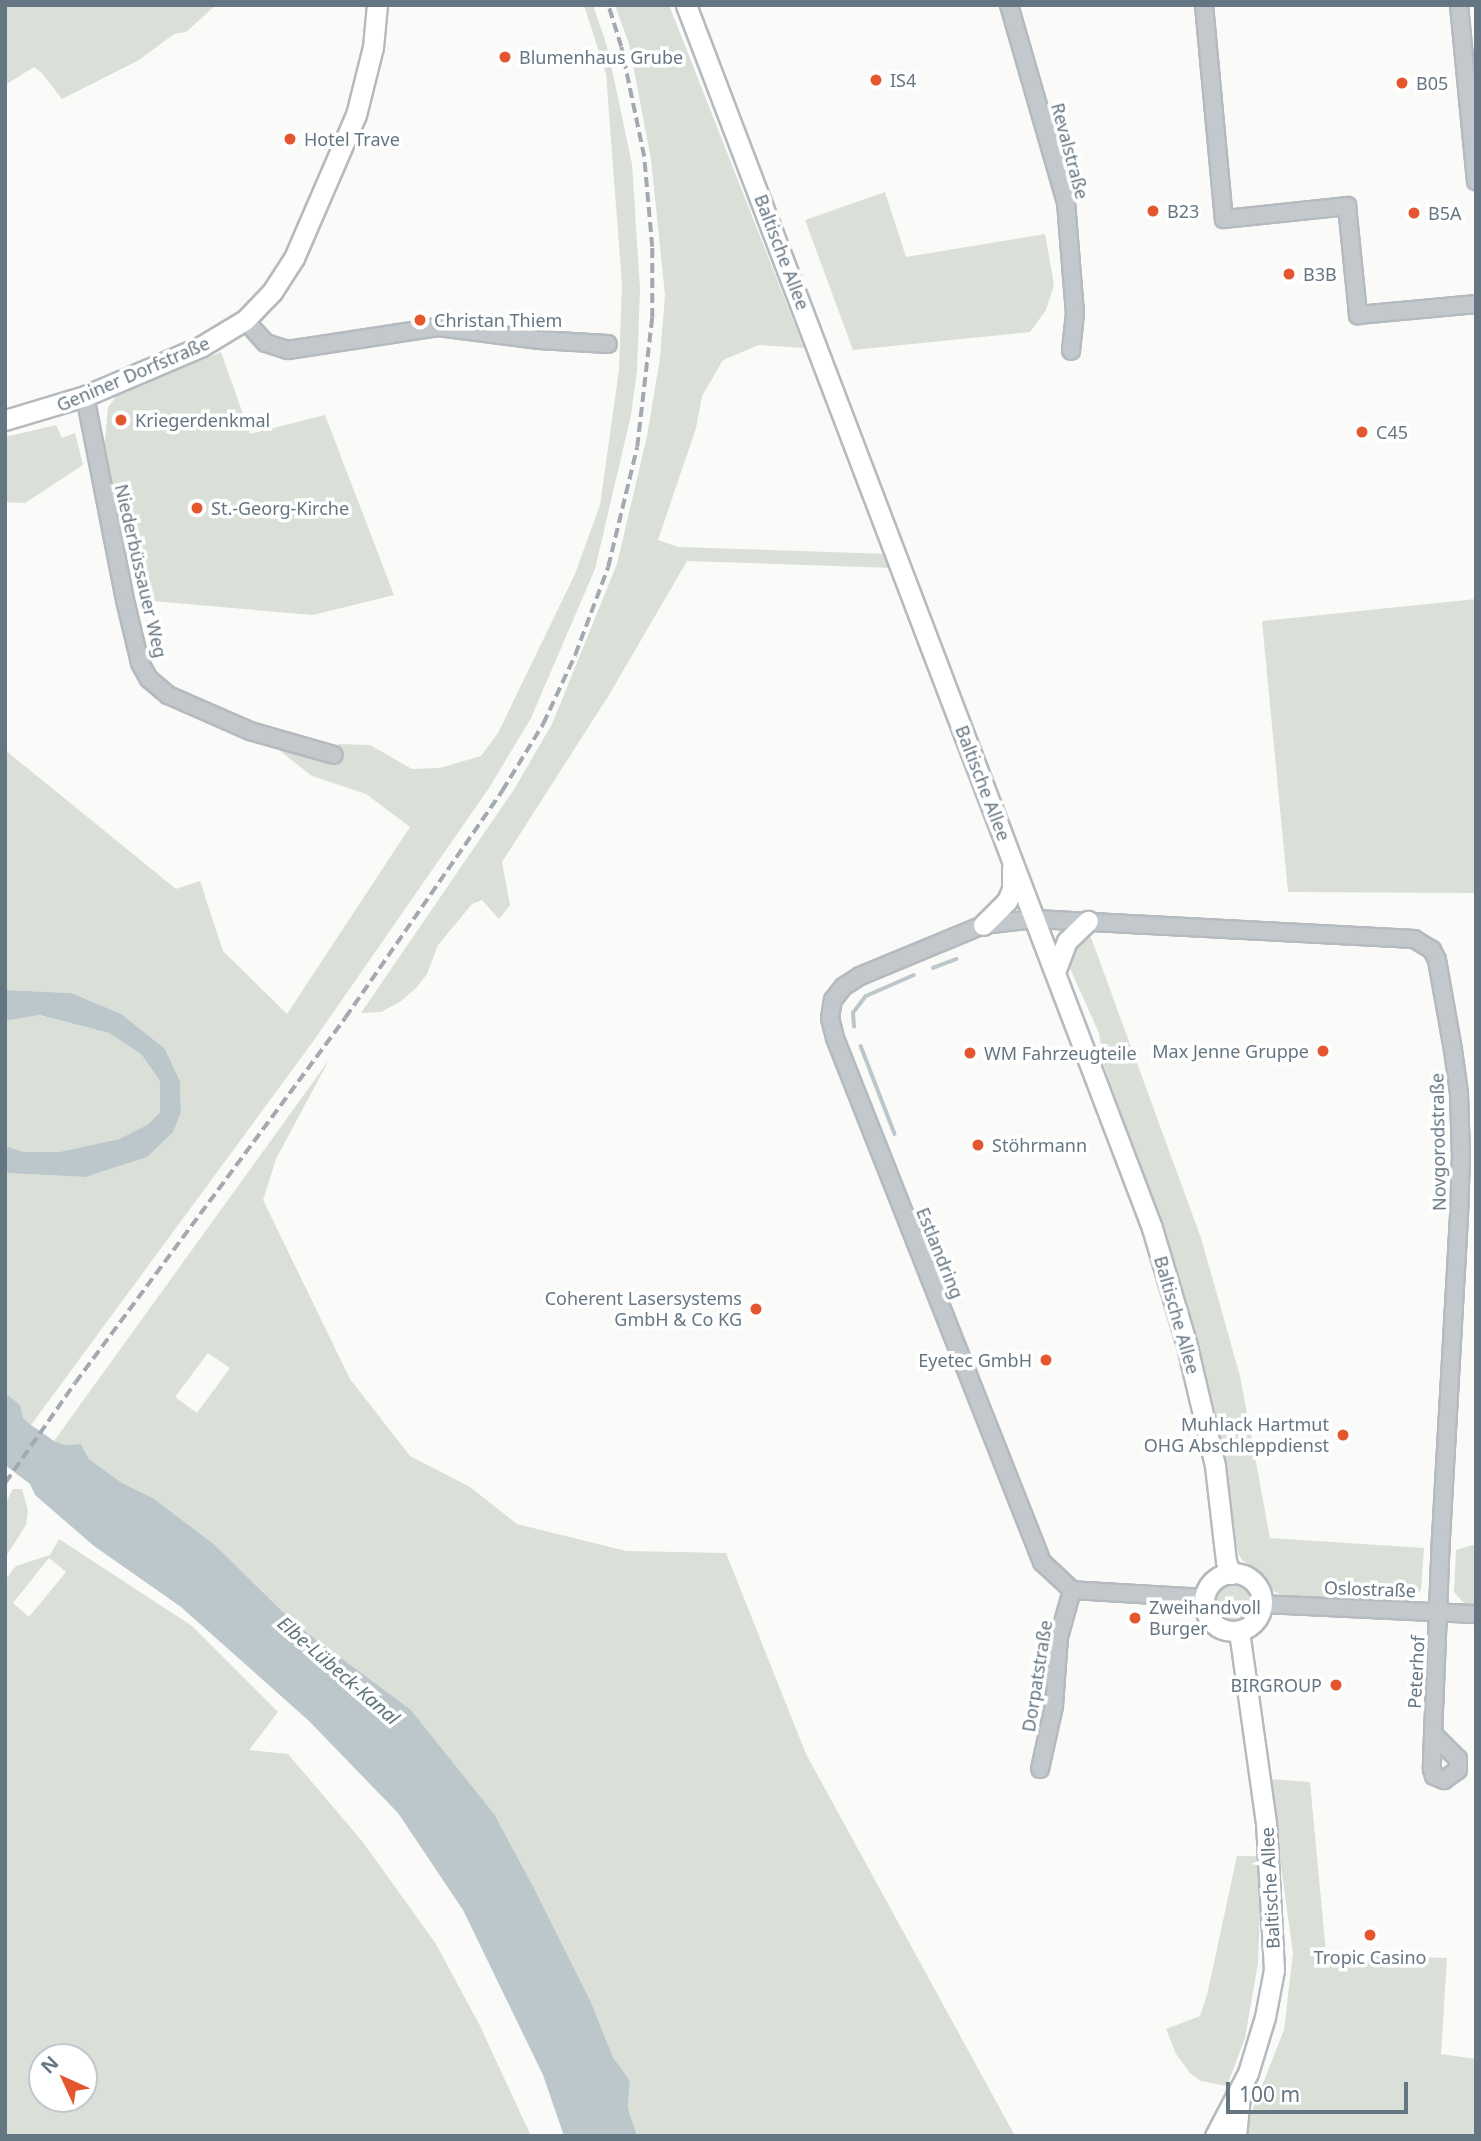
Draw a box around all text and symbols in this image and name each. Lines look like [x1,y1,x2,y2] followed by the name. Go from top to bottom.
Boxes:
[519,46,683,68] place label: Blumenhaus Grube
[497,49,513,65] marker: Blumenhaus Grube
[890,69,916,91] place label: IS4
[868,72,884,88] marker: IS4
[1416,72,1448,94] place label: B05
[1394,75,1410,91] marker: B05
[1047,101,1093,201] street label: Revalstraße
[304,128,400,150] place label: Hotel Trave
[282,131,298,147] marker: Hotel Trave
[750,191,814,313] street label: Baltische Allee
[1167,200,1199,222] place label: B23
[1428,202,1461,224] place label: B5A
[1145,203,1161,219] marker: B23
[1406,205,1422,221] marker: B5A
[1303,263,1337,285] place label: B3B
[1281,266,1297,282] marker: B3B
[434,309,562,331] place label: Christan Thiem
[412,312,428,328] marker: Christan Thiem
[53,332,213,416] street label: Geniner Dorfstraße
[135,409,270,431] place label: Kriegerdenkmal
[113,412,129,428] marker: Kriegerdenkmal
[1376,421,1408,443] place label: C45
[1354,424,1370,440] marker: C45
[110,482,172,660] street label: Niederbüssauer Weg
[211,497,349,519] place label: St.-Georg-Kirche
[189,500,205,516] marker: St.-Georg-Kirche
[951,722,1015,844] street label: Baltische Allee
[1152,1040,1309,1062] place label: Max Jenne Gruppe
[984,1042,1137,1064] place label: WM Fahrzeugteile
[1315,1043,1331,1059] marker: Max Jenne Gruppe
[962,1045,978,1061] marker: WM Fahrzeugteile
[1426,1073,1450,1211] street label: Novgorodstraße
[992,1134,1087,1156] place label: Stöhrmann
[970,1137,986,1153] marker: Stöhrmann
[912,1204,968,1302] street label: Estlandring
[1150,1253,1204,1377] street label: Baltische Allee
[545,1288,742,1330] place label: Coherent Lasersystems GmbH & Co KG
[748,1301,764,1317] marker: Coherent Lasersystems GmbH & Co KG
[918,1349,1032,1371] place label: Eyetec GmbH
[1038,1352,1054,1368] marker: Eyetec GmbH
[1144,1414,1329,1456] place label: Muhlack Hartmut OHG Abschleppdienst
[1335,1427,1351,1443] marker: Muhlack Hartmut OHG Abschleppdienst
[1324,1577,1416,1601] street label: Oslostraße
[1149,1597,1261,1640] place label: Zweihandvoll Burger
[1127,1610,1143,1626] marker: Zweihandvoll Burger
[272,1612,404,1730] water label: Elbe-Lübeck-Kanal
[1017,1619,1057,1733] street label: Dorpatstraße
[1403,1635,1429,1709] street label: Peterhof
[1231,1674,1322,1696] place label: BIRGROUP
[1328,1677,1344,1693] marker: BIRGROUP
[1256,1827,1284,1949] street label: Baltische Allee
[1362,1927,1378,1943] marker: Tropic Casino
[1314,1946,1426,1968] place label: Tropic Casino
[28,2043,98,2113] north arrow
[35,2050,64,2079] text: N
[1229,2068,1411,2112] scale bar
[1239,2080,1300,2108] text: 100 m

